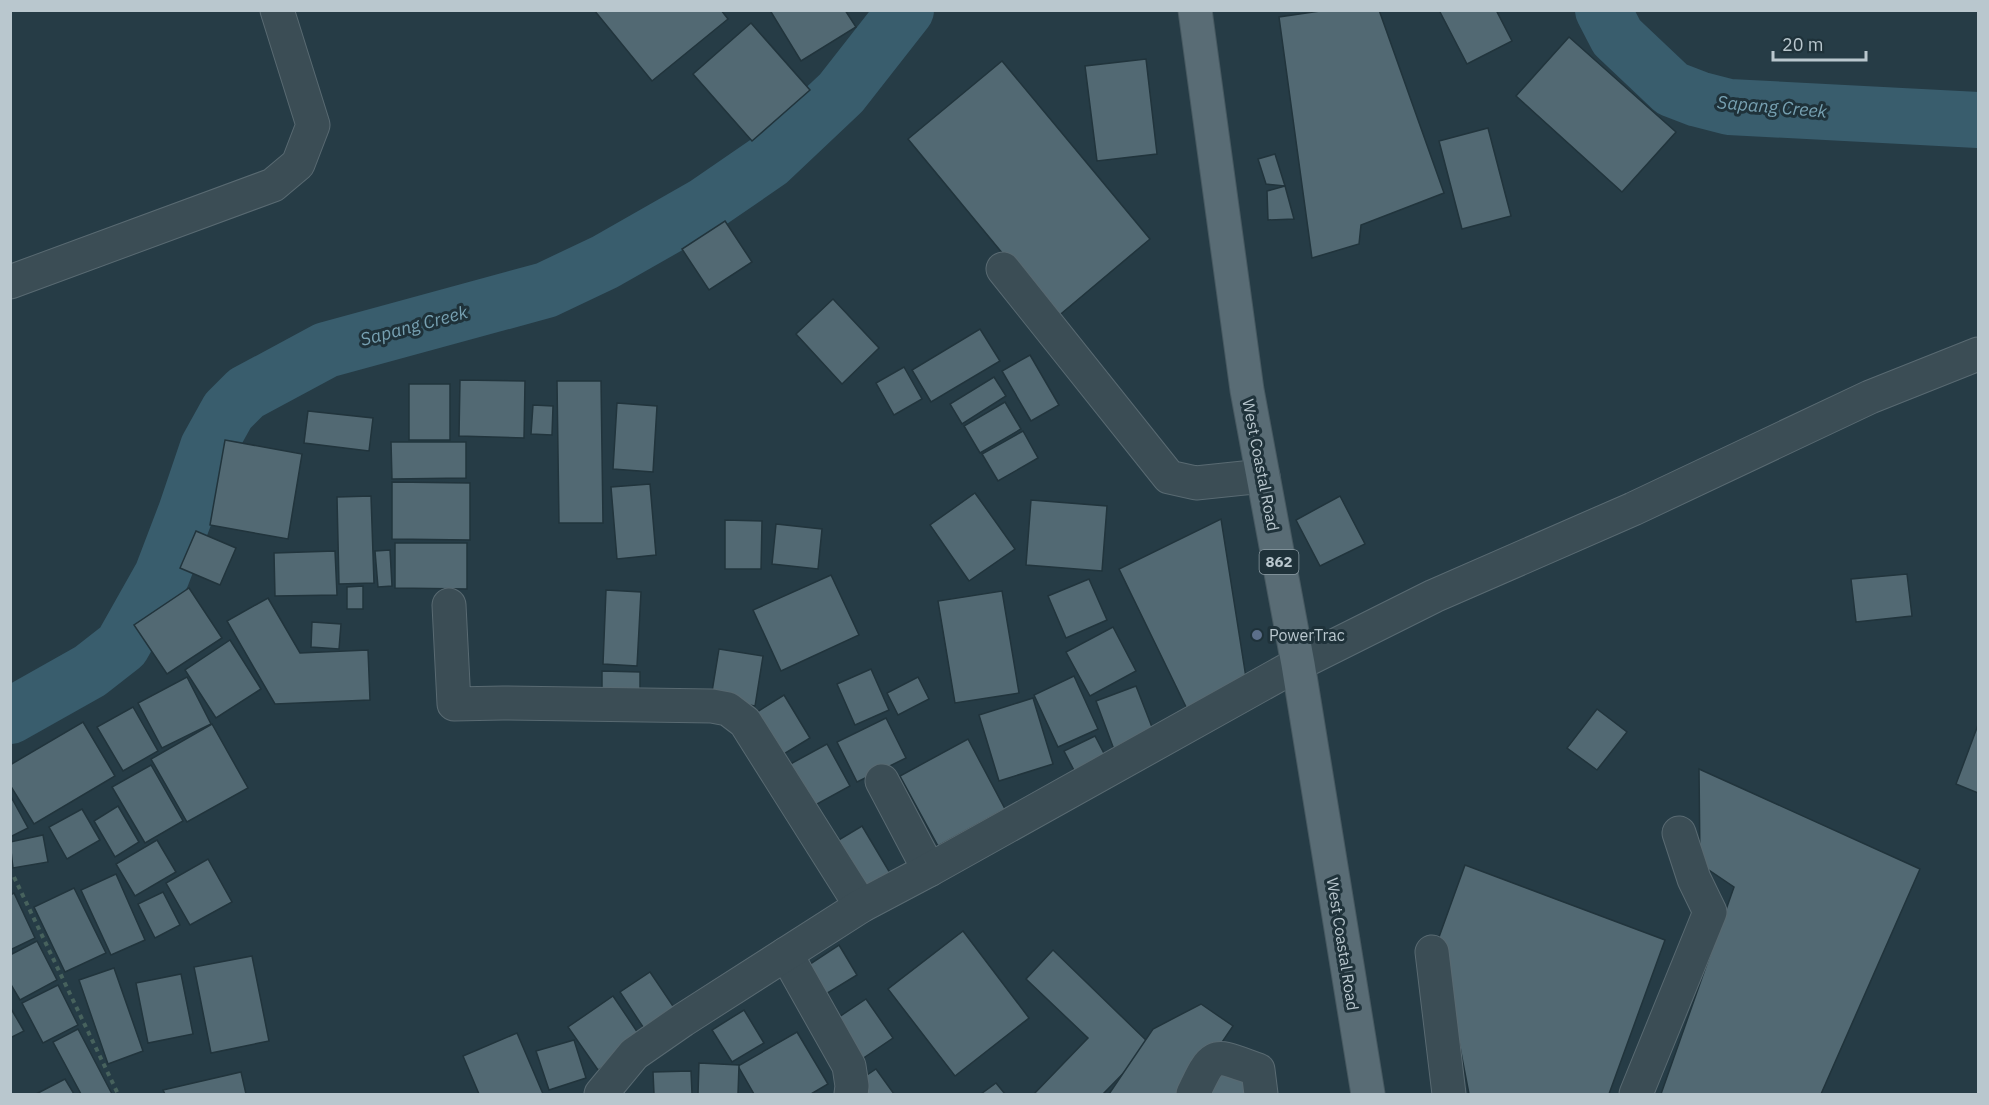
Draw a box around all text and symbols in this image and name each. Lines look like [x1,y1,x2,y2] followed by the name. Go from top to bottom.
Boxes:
[1773,24,1866,62] scale bar
[1782,33,1824,56] text: 20 m
[1716,90,1829,123] water label: Sapang Creek
[358,300,471,351] water label: Sapang Creek
[1238,397,1284,533] street label: West Coastal Road
[1260,550,1298,574] road number: 862
[1269,625,1345,645] place label: PowerTrac
[1250,628,1264,642] marker: PowerTrac
[1323,876,1363,1012] street label: West Coastal Road

